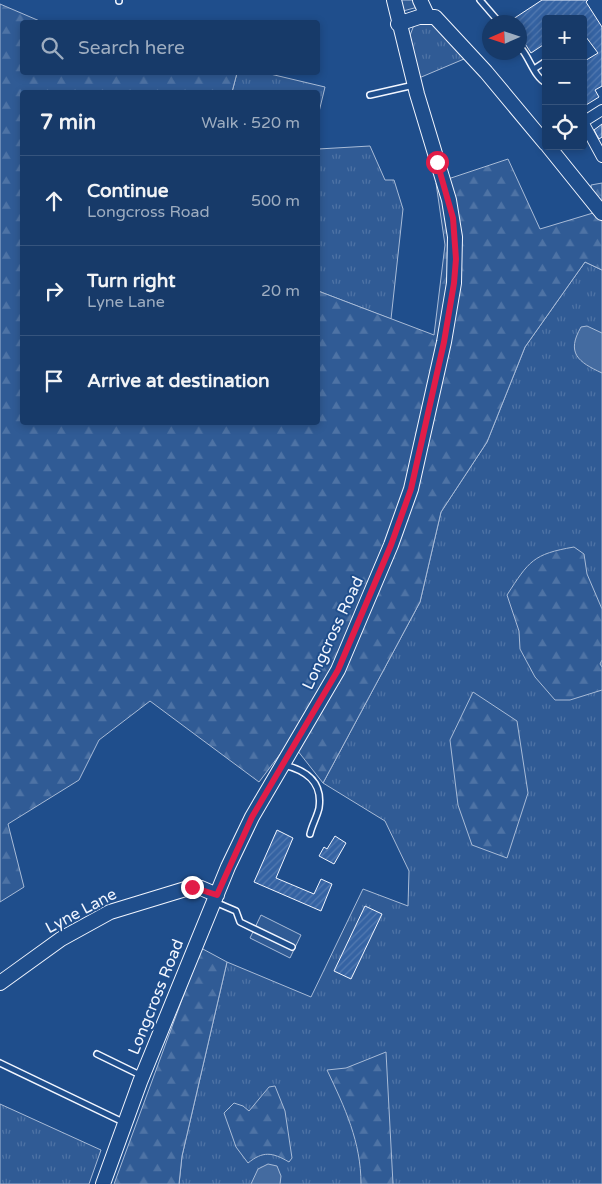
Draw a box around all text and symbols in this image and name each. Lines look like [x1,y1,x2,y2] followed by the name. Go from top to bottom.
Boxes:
[482,15,527,60] north arrow
[542,15,587,150] map controls
[542,15,587,60] button: +
[20,20,320,75] search box
[38,34,66,62] icon: search
[78,37,185,59] text: Search here
[542,60,587,105] button: −
[542,105,587,150] button: locate
[40,110,96,135] text: 7 min
[201,113,300,133] text: Walk · 520 m
[426,151,449,174] route start
[87,180,169,202] text: Continue
[40,187,68,215] icon: ahead
[251,191,300,211] text: 500 m
[87,202,210,222] text: Longcross Road
[87,270,175,292] text: Turn right
[40,277,68,305] icon: right
[261,281,300,301] text: 20 m
[87,292,165,312] text: Lyne Lane
[40,367,68,395] icon: arrive
[87,370,270,392] text: Arrive at destination
[298,573,368,693] street label: Longcross Road
[181,876,204,899] route end
[42,884,120,938] street label: Lyne Lane
[124,936,188,1058] street label: Longcross Road

